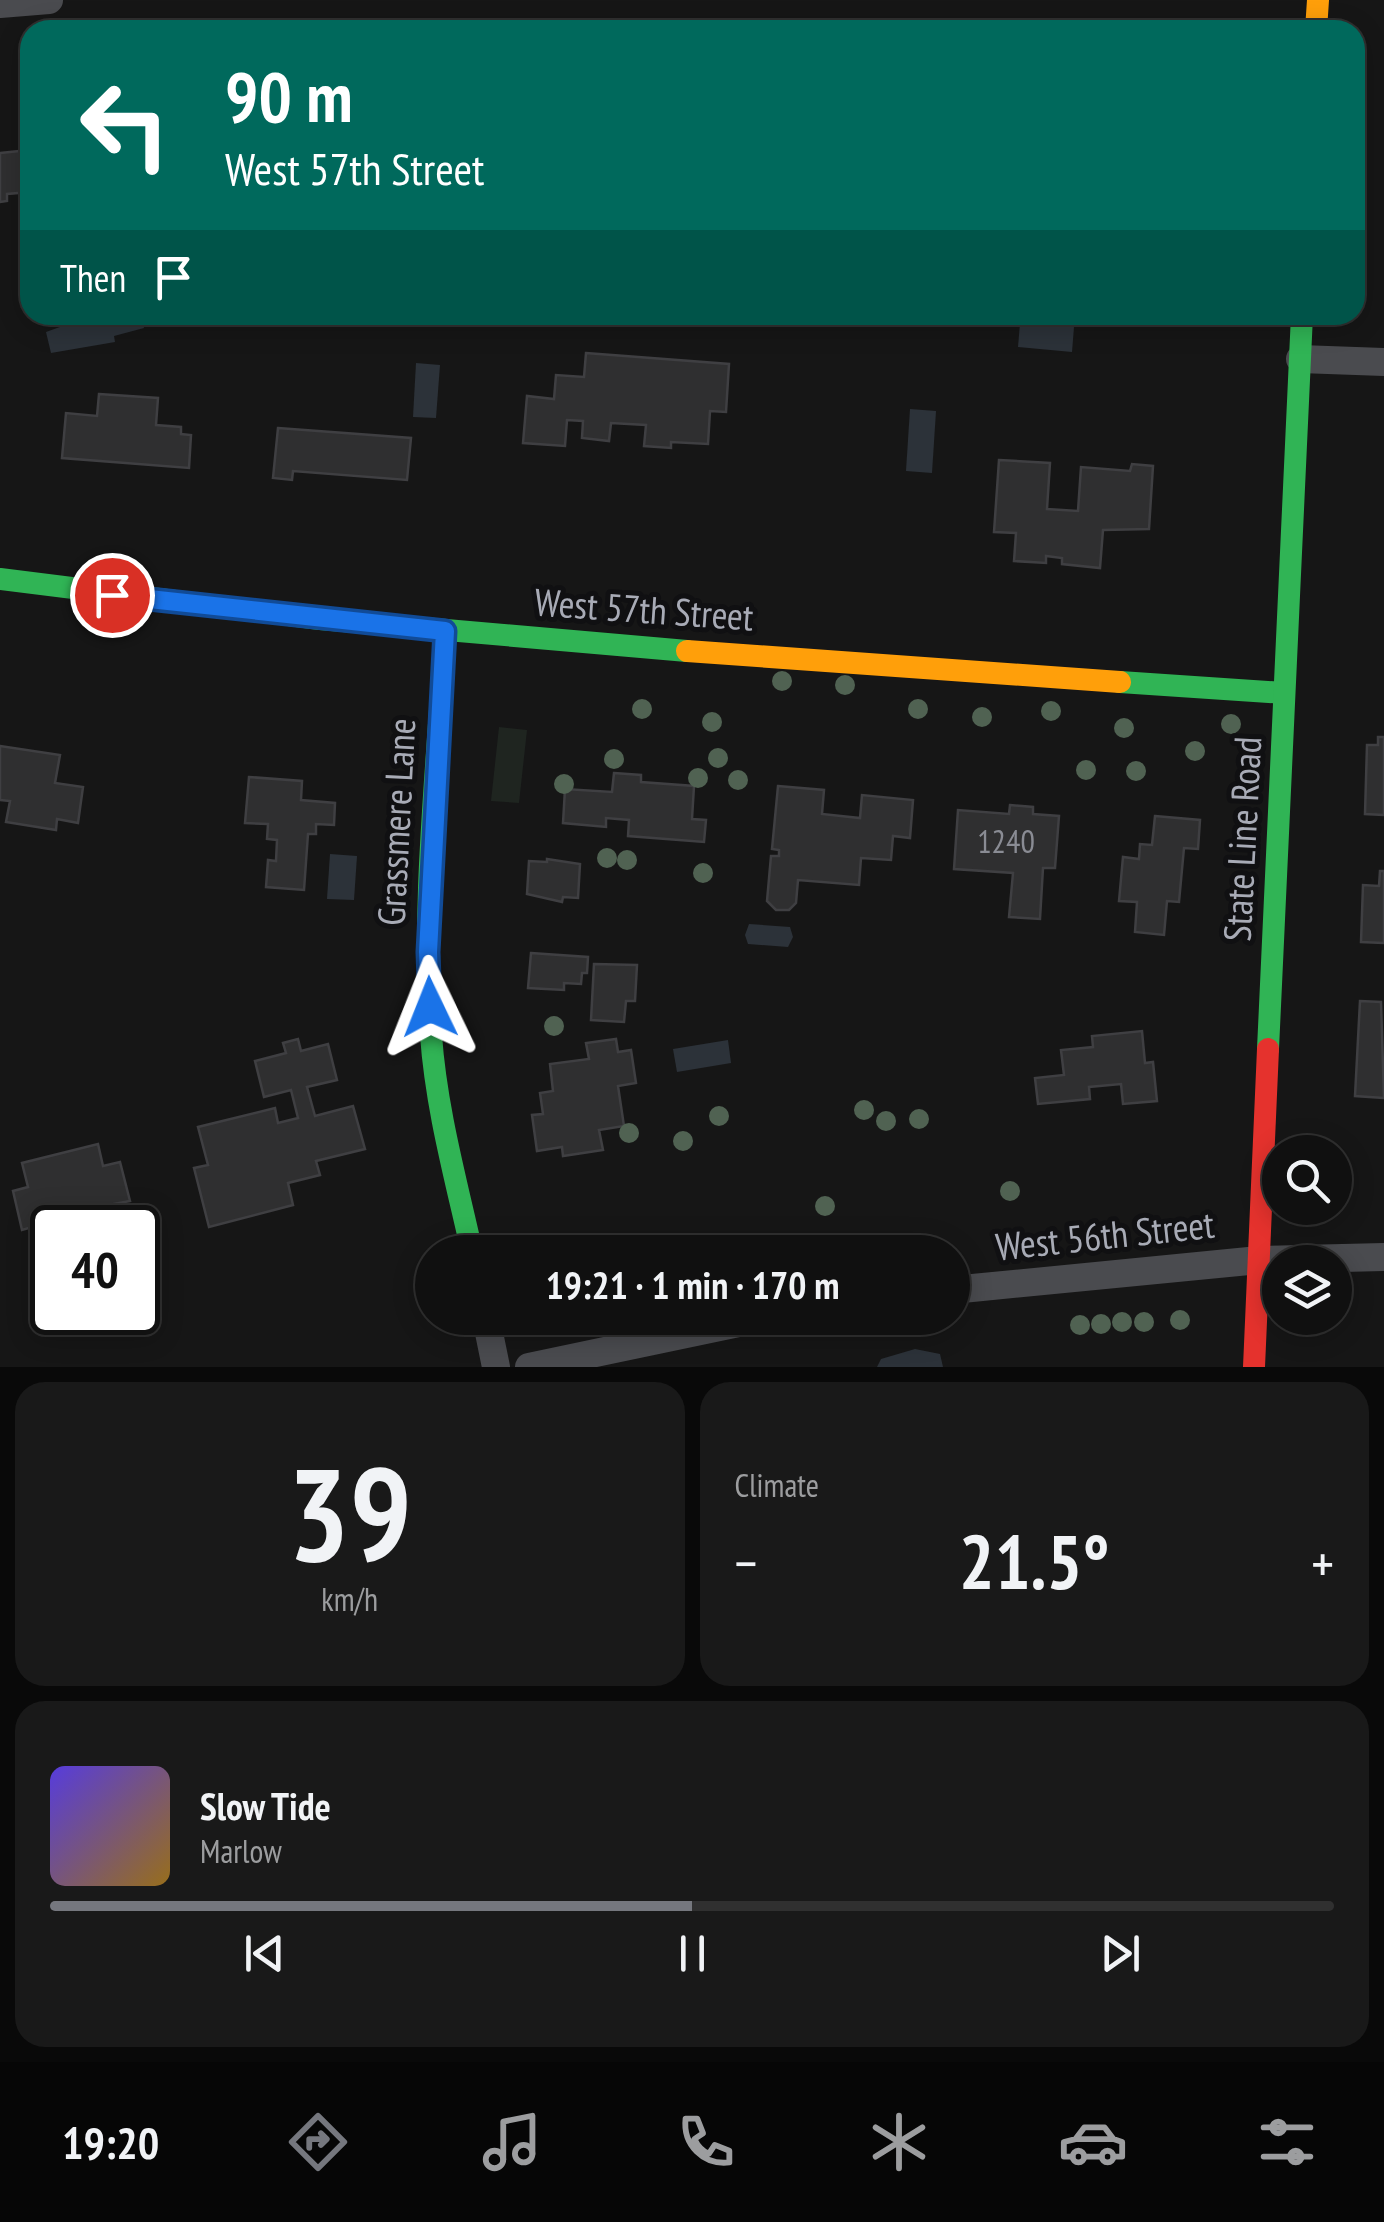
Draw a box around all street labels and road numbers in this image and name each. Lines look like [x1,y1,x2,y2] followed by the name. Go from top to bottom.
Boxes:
[533,576,756,641] street label: West 57th Street
[366,717,425,927] street label: Grassmere Lane
[1212,735,1271,943] street label: State Line Road
[993,1199,1217,1270] street label: West 56th Street

